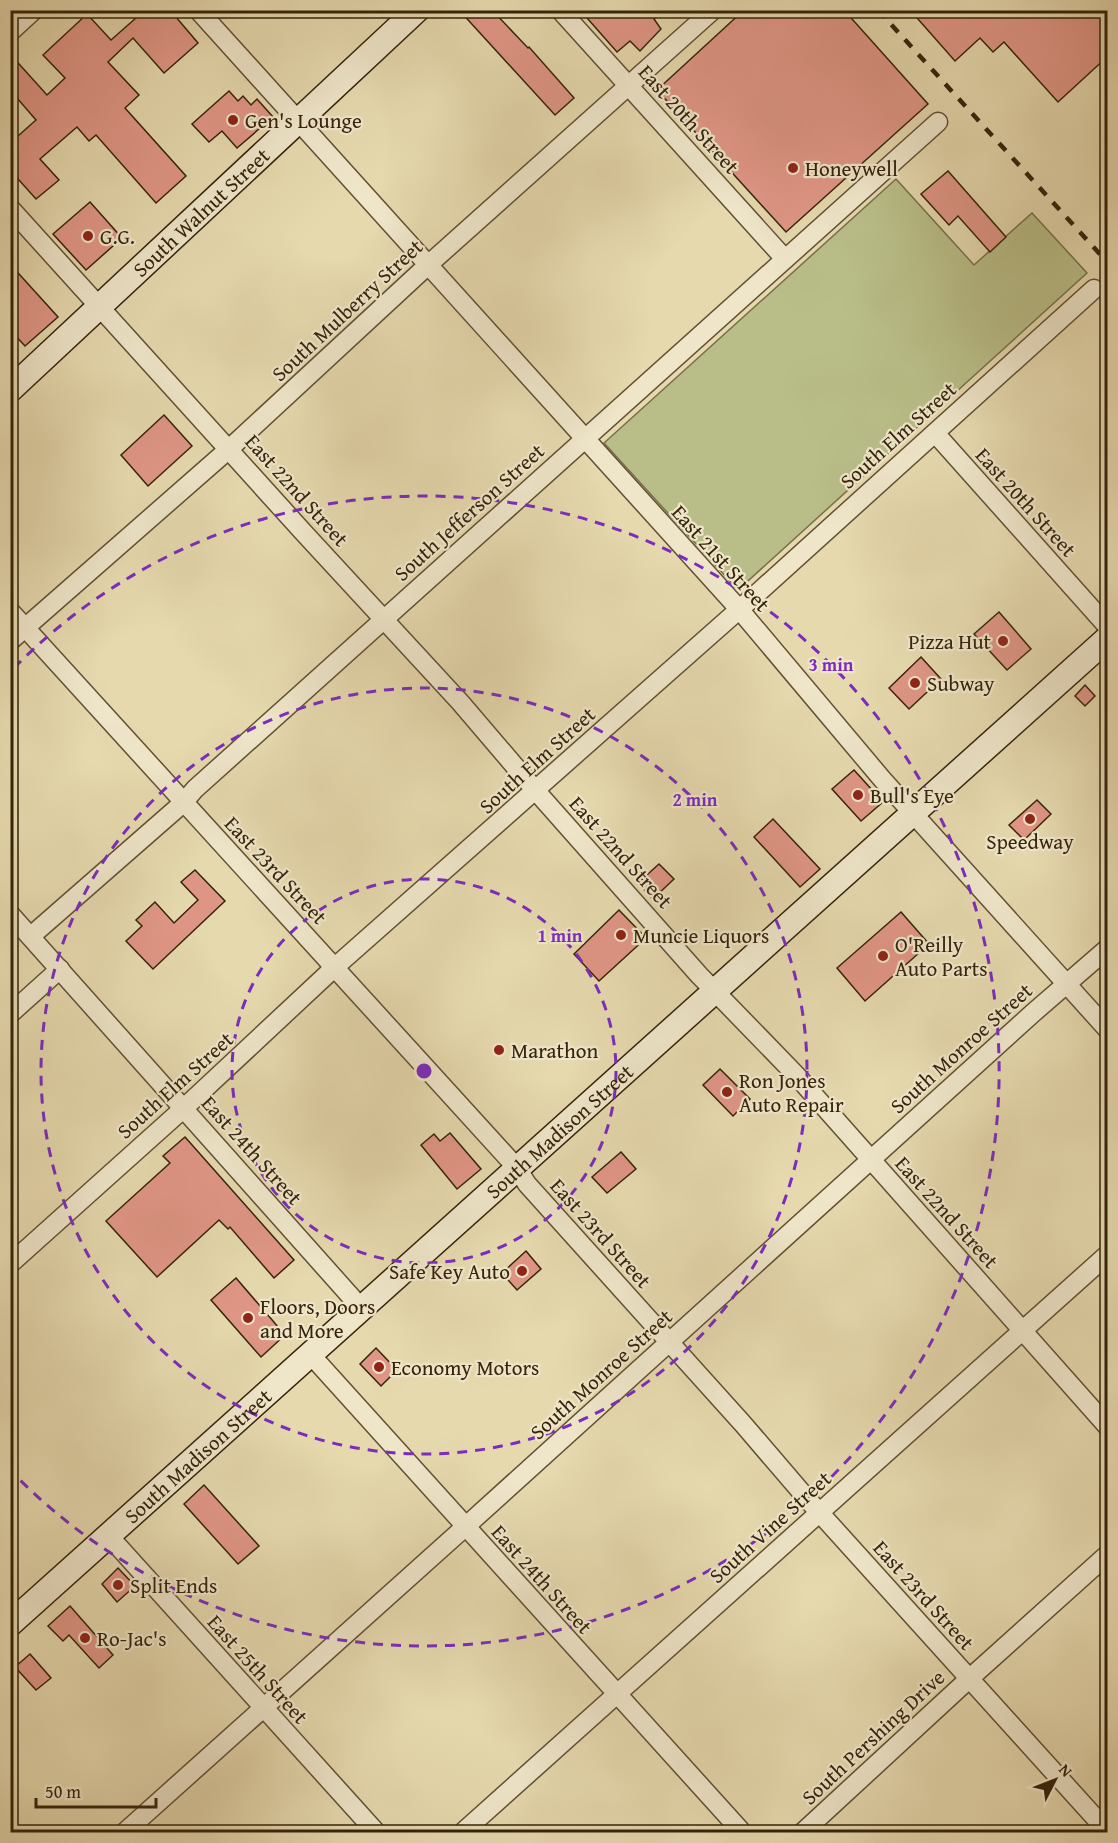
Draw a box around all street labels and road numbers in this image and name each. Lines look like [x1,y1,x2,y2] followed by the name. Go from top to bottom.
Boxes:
[631,57,747,181] street label: East 20th Street
[125,140,277,284] street label: South Walnut Street
[264,231,430,388] street label: South Mulberry Street
[833,374,964,496] street label: South Elm Street
[238,427,356,554] street label: East 22nd Street
[387,435,552,588] street label: South Jefferson Street
[968,440,1084,564] street label: East 20th Street
[664,498,778,619] street label: East 21st Street
[472,699,603,821] street label: South Elm Street
[562,789,680,916] street label: East 22nd Street
[217,809,335,932] street label: East 23rd Street
[883,975,1040,1121] street label: South Monroe Street
[110,1024,241,1146] street label: South Elm Street
[478,1056,640,1206] street label: South Madison Street
[194,1088,310,1212] street label: East 24th Street
[888,1149,1006,1276] street label: East 22nd Street
[543,1171,659,1295] street label: East 23rd Street
[523,1301,680,1447] street label: South Monroe Street
[117,1381,279,1530] street label: South Madison Street
[702,1463,838,1590] street label: South Vine Street
[484,1517,600,1641] street label: East 24th Street
[866,1533,982,1657] street label: East 23rd Street
[200,1607,316,1731] street label: East 25th Street
[794,1662,952,1812] street label: South Pershing Drive

